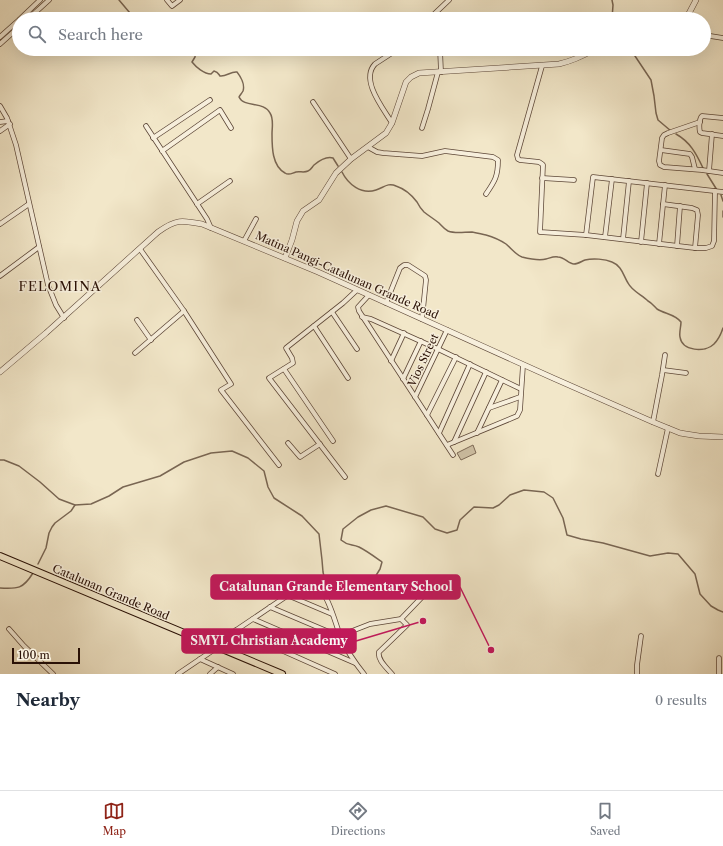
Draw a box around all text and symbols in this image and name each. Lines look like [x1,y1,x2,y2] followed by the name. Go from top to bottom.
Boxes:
[12,12,711,56] search box
[26,23,48,45] icon: search
[58,25,143,44] text: Search here
[253,228,441,322] street label: Matina Pangi-Catalunan Grande Road
[19,278,101,294] district label: FELOMINA
[404,331,441,390] street label: Vios Street
[50,561,172,623] street label: Catalunan Grande Road
[211,575,460,599] callout: Catalunan Grande Elementary School
[219,579,453,594] text: Catalunan Grande Elementary School
[182,629,356,653] callout: SMYL Christian Academy
[190,633,348,648] text: SMYL Christian Academy
[12,646,80,665] scale bar
[18,648,50,662] text: 100 m
[16,690,80,710] text: Nearby
[655,692,707,708] text: 0 results
[102,800,126,838] tab: Map
[331,800,385,838] tab: Directions
[590,800,621,838] tab: Saved

